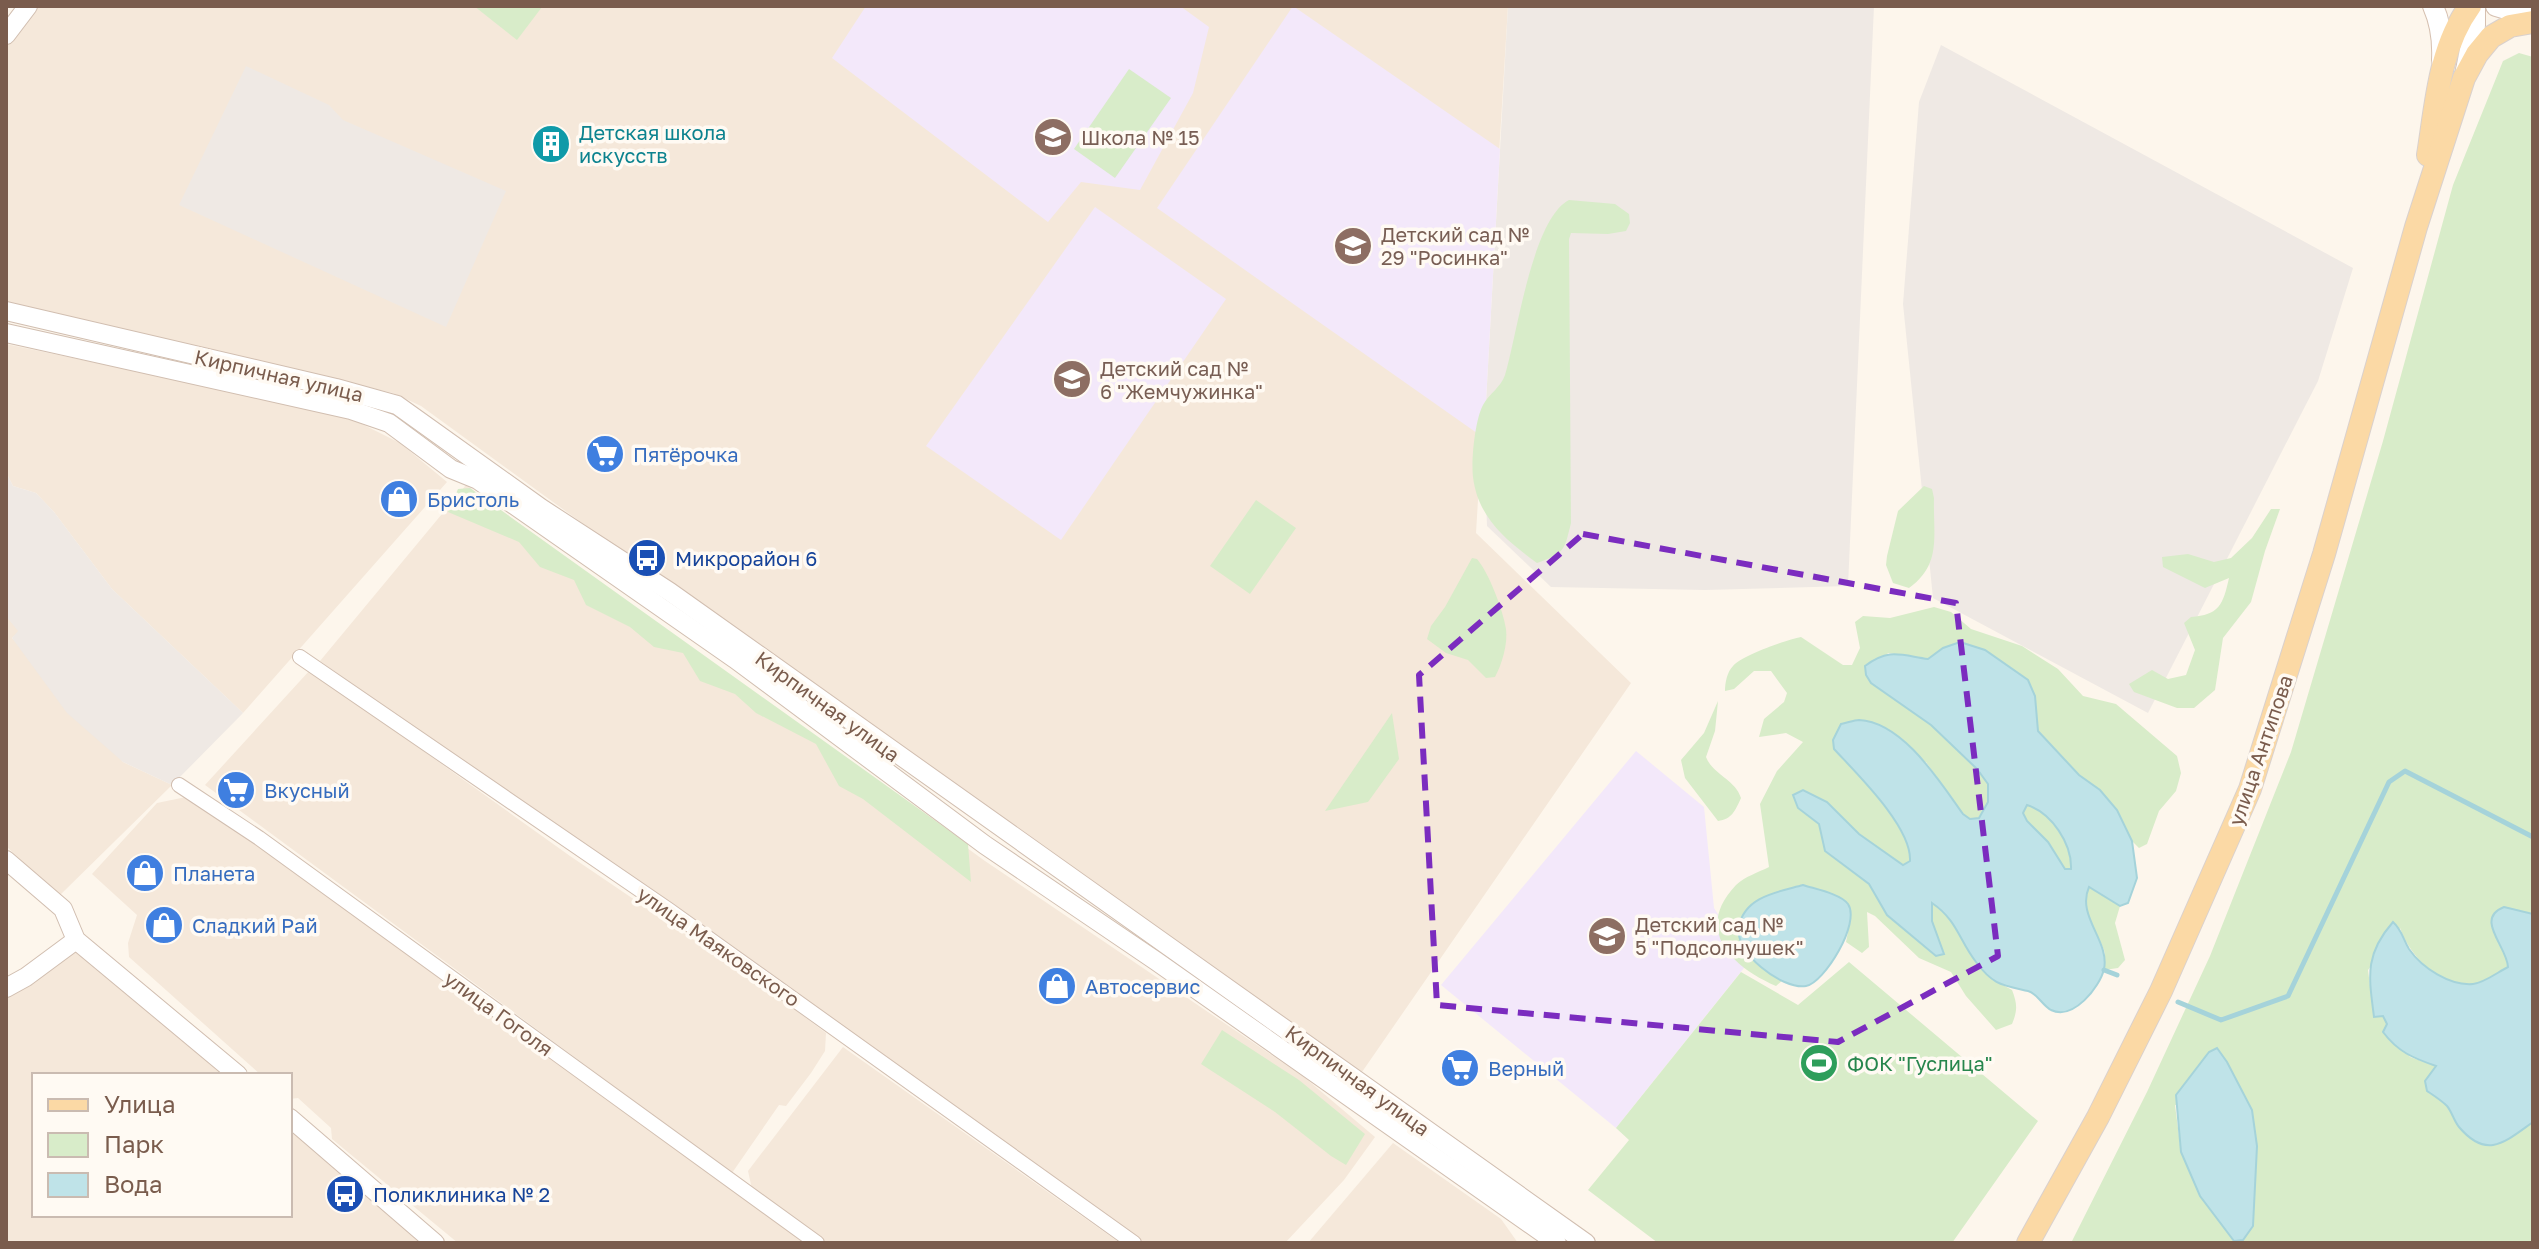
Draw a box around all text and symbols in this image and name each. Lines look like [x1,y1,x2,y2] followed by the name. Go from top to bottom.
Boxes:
[1032,116,1074,158] school or university icon: Школа № 15
[579,120,726,167] place label: Детская школа искусств
[530,123,572,165] building icon: Детская школа искусств
[1081,125,1200,149] place label: Школа № 15
[1381,222,1529,269] place label: Детский сад № 29 "Росинка"
[1332,225,1374,267] school or university icon: Детский сад № 29 "Росинка"
[192,344,366,406] street label: Кирпичная улица
[1100,356,1263,403] place label: Детский сад № 6 "Жемчужинка"
[1051,358,1093,400] school or university icon: Детский сад № 6 "Жемчужинка"
[584,433,626,475] supermarket icon: Пятёрочка
[633,442,739,466] place label: Пятёрочка
[378,478,420,520] shop icon: Бристоль
[427,487,519,511] place label: Бристоль
[626,537,668,579] bus stop icon: Микрорайон 6
[675,546,817,570] place label: Микрорайон 6
[751,646,905,766] street label: Кирпичная улица
[2223,671,2297,829] street label: улица Антипова
[215,769,257,811] supermarket icon: Вкусный
[264,778,350,802] place label: Вкусный
[124,852,166,894] shop icon: Планета
[173,861,255,885] place label: Планета
[633,881,805,1011] street label: улица Маяковского
[143,904,185,946] shop icon: Сладкий Рай
[1635,912,1804,959] place label: Детский сад № 5 "Подсолнушек"
[192,913,318,937] place label: Сладкий Рай
[1586,915,1628,957] school or university icon: Детский сад № 5 "Подсолнушек"
[1036,965,1078,1007] shop icon: Автосервис
[440,966,558,1060] street label: улица Гоголя
[1085,974,1200,998] place label: Автосервис
[1281,1020,1435,1140] street label: Кирпичная улица
[1798,1042,1840,1084] sports icon: ФОК "Гуслица"
[1439,1047,1481,1089] supermarket icon: Верный
[1847,1051,1993,1075] place label: ФОК "Гуслица"
[1488,1056,1564,1080] place label: Верный
[32,1073,292,1217] legend
[104,1089,176,1118] text: Улица
[104,1129,164,1158] text: Парк
[104,1169,163,1198] text: Вода
[324,1173,366,1215] bus stop icon: Поликлиника № 2
[373,1182,550,1206] place label: Поликлиника № 2

